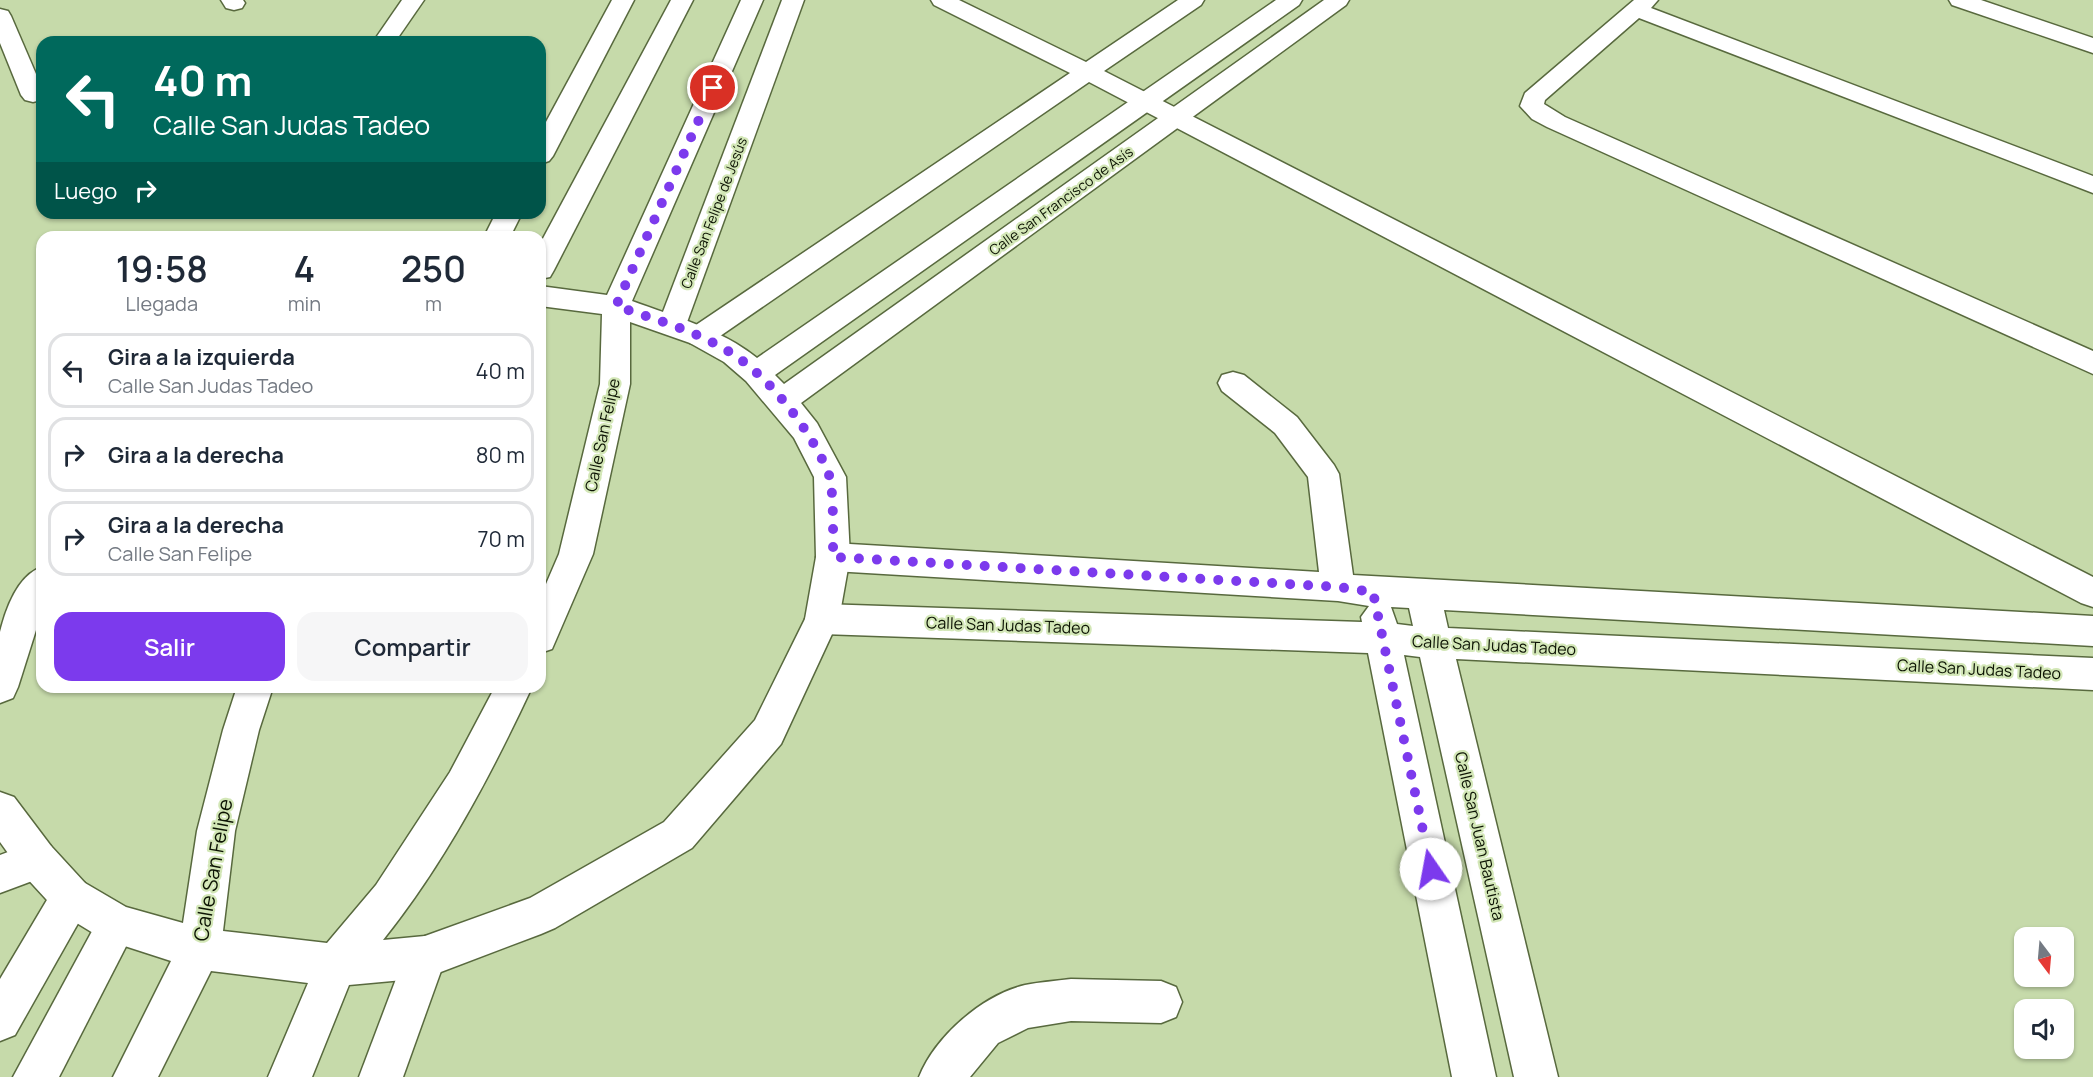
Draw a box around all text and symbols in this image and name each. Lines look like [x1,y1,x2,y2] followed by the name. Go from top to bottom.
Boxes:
[153,51,252,109] text: 40 m
[54,60,132,138] icon: left
[687,62,738,113] pin
[696,71,729,104] icon: arrive
[153,106,430,143] text: Calle San Judas Tadeo
[676,134,751,291] street label: Calle San Felipe de Jesús
[985,142,1137,259] street label: Calle San Francisco de Asís
[129,174,162,207] icon: right
[54,176,117,206] text: Luego
[116,244,208,293] text: 19:58
[294,244,315,293] text: 4
[401,244,466,293] text: 250
[126,290,198,317] text: Llegada
[288,290,321,317] text: min
[425,290,442,317] text: m
[108,342,295,372] text: Gira a la izquierda
[57,354,90,387] icon: left
[476,356,525,386] text: 40 m
[108,372,313,399] text: Calle San Judas Tadeo
[579,376,625,494] street label: Calle San Felipe
[57,438,90,471] icon: right
[108,440,284,470] text: Gira a la derecha
[476,440,525,470] text: 80 m
[108,510,284,540] text: Gira a la derecha
[57,522,90,555] icon: right
[477,524,525,554] text: 70 m
[108,540,252,567] text: Calle San Felipe
[926,611,1090,639] street label: Calle San Judas Tadeo
[54,612,285,681] button: Salir
[297,612,528,681] button: Compartir
[1411,630,1577,660] street label: Calle San Judas Tadeo
[1896,654,2062,684] street label: Calle San Judas Tadeo
[1450,750,1510,922] street label: Calle San Juan Bautista
[187,797,238,943] street label: Calle San Felipe
[1399,837,1463,901] position arrow
[2014,927,2074,987] north arrow
[2014,927,2074,1059] map controls
[2014,999,2074,1059] button: sound

